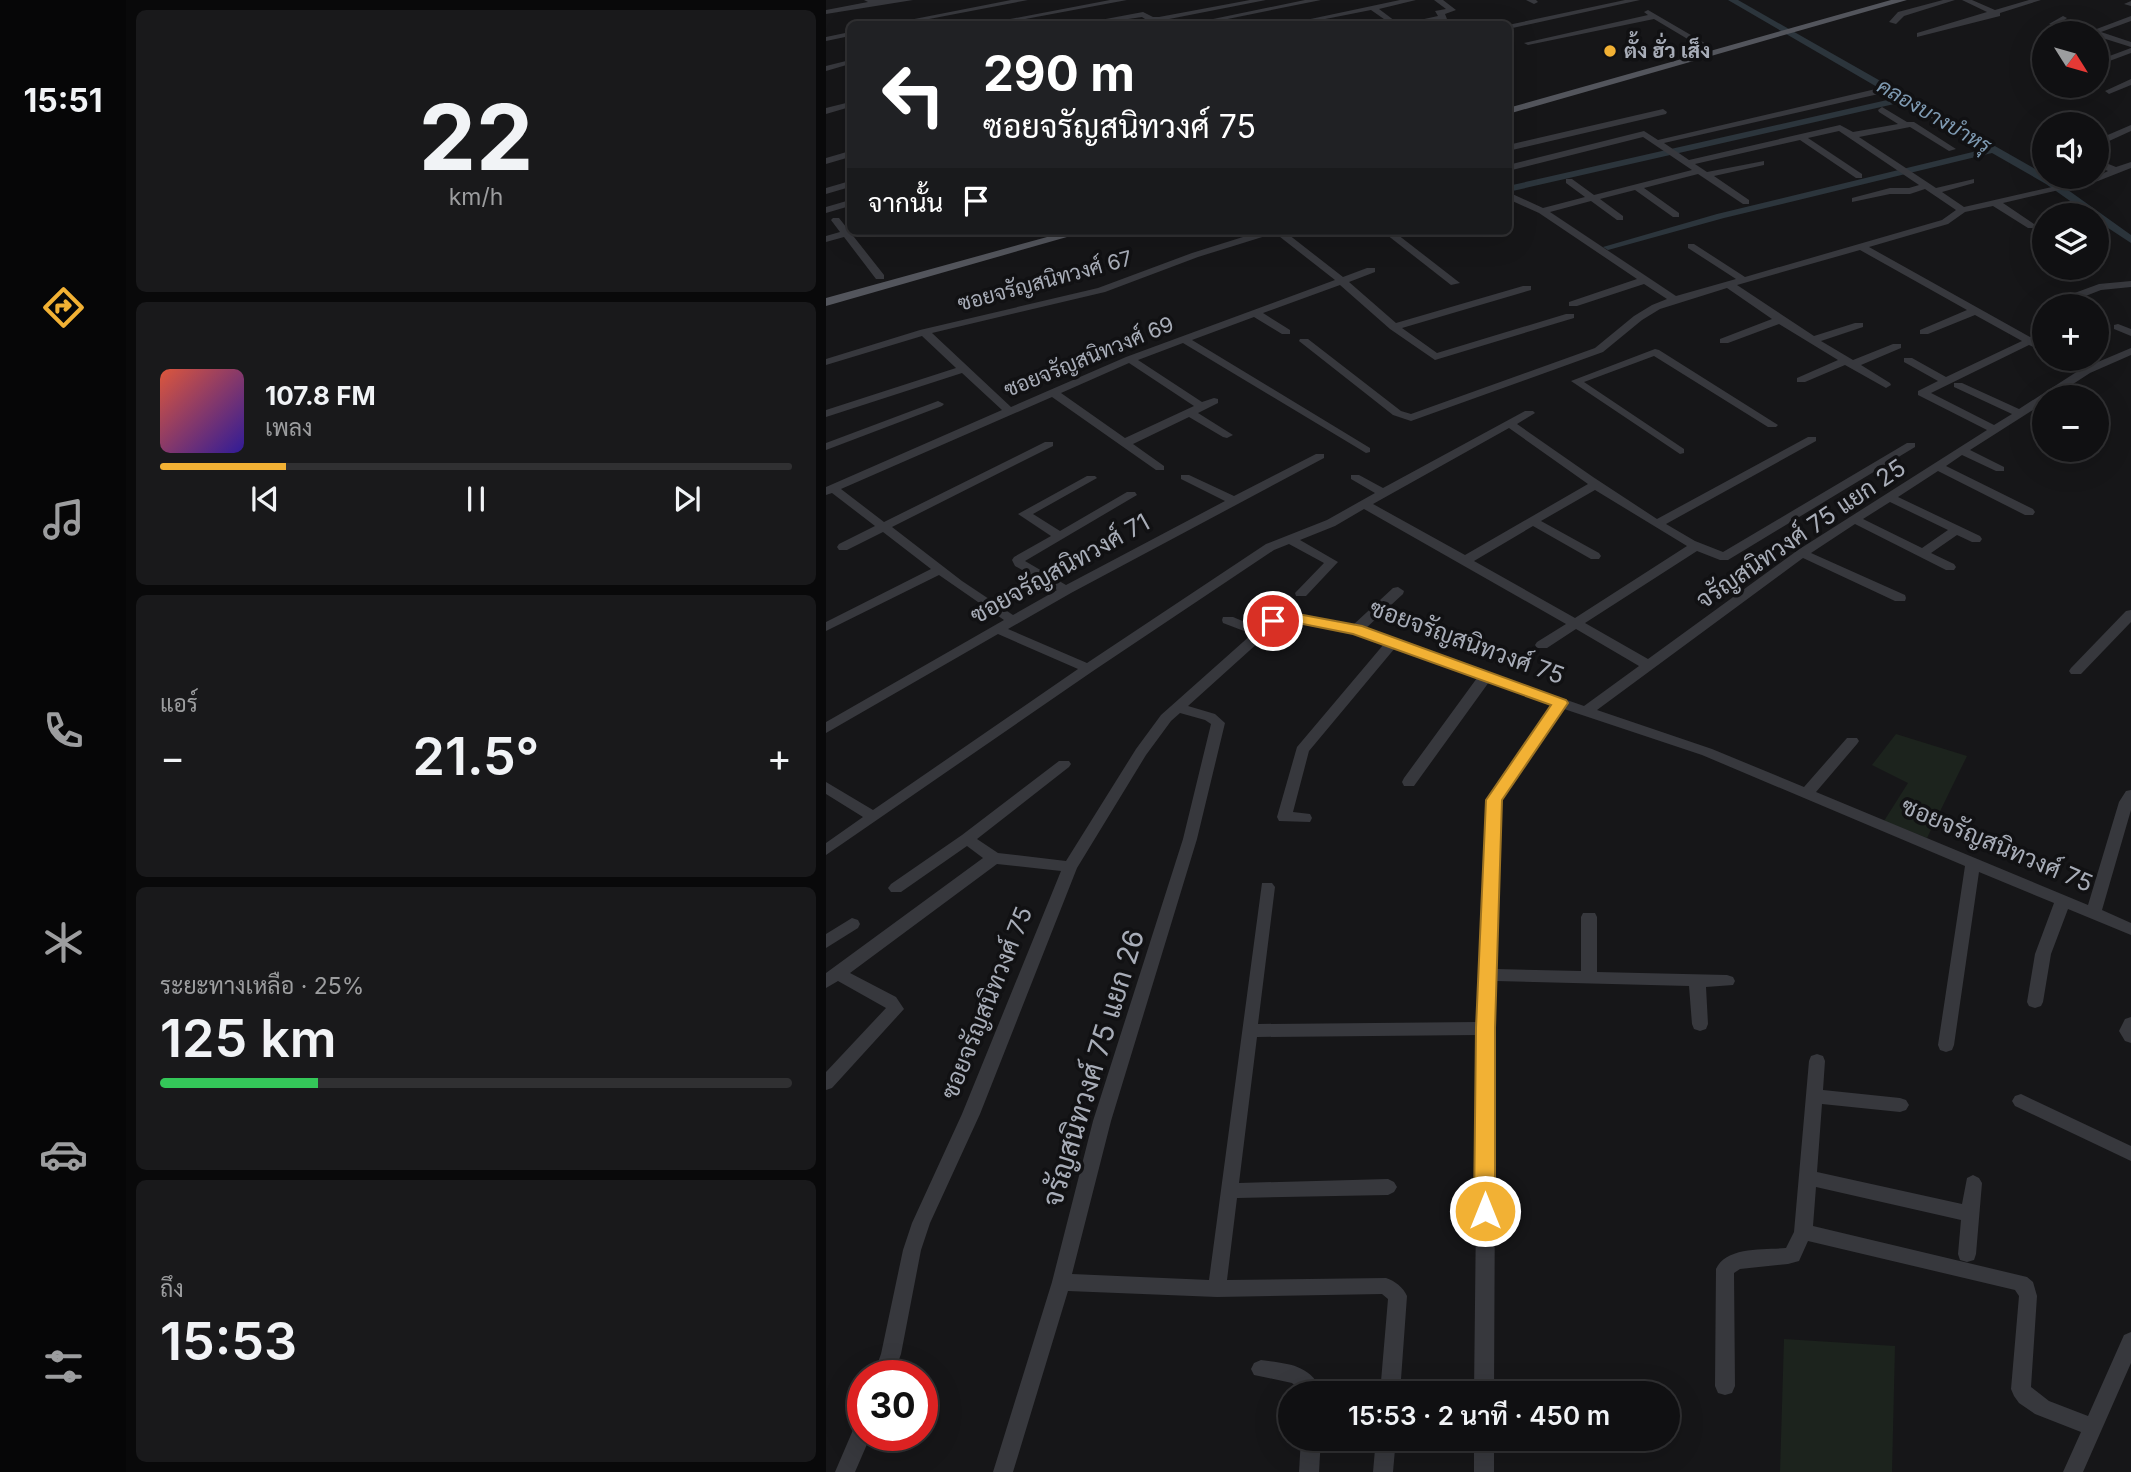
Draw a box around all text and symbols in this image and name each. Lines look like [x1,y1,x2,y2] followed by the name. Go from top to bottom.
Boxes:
[2032,21,2109,98] north arrow
[2032,21,2109,462] map controls
[1624,31,1710,63] place label: ตั้ง ฮั่ว เส็ง
[1602,43,1618,59] marker: ตั้ง ฮั่ว เส็ง
[983,44,1135,103] text: 290 m
[868,49,959,140] icon: left
[1872,73,1996,160] water label: คลองบางบำหรุ
[23,81,103,120] text: 15:51
[419,82,533,192] text: 22
[983,107,1256,146] text: ซอยจรัญสนิทวงศ์ 75
[2032,112,2109,189] button: sound
[957,182,995,220] icon: arrive
[449,183,503,211] text: km/h
[868,187,943,218] text: จากนั้น
[2032,203,2109,280] button: layers
[955,244,1135,316] street label: ซอยจรัญสนิทวงศ์ 67
[39,283,88,332] icon: directions
[2032,294,2109,371] button: +
[1000,310,1177,402] street label: ซอยจรัญสนิทวงศ์ 69
[265,380,376,411] text: 107.8 FM
[2032,385,2109,462] button: −
[265,414,312,442] text: เพลง
[1690,452,1911,614] street label: จรัญสนิทวงศ์ 75 แยก 25
[246,480,284,518] icon: previous
[457,480,495,518] icon: pause
[668,480,706,518] icon: next
[39,495,88,544] icon: music
[965,506,1154,630] street label: ซอยจรัญสนิทวงศ์ 71
[1243,591,1303,651] pin
[1366,592,1569,690] street label: ซอยจรัญสนิทวงศ์ 75
[1254,602,1292,640] icon: arrive
[160,690,198,718] text: แอร์
[39,706,88,755] icon: phone
[413,725,539,788] text: 21.5°
[160,734,185,780] text: −
[767,734,792,780] text: +
[1897,790,2098,898] street label: ซอยจรัญสนิทวงศ์ 75
[934,902,1038,1103] street label: ซอยจรัญสนิทวงศ์ 75
[39,918,88,967] icon: climate
[1033,925,1152,1211] street label: จรัญสนิทวงศ์ 75 แยก 26
[160,972,364,1000] text: ระยะทางเหลือ · 25%
[160,1007,337,1070] text: 125 km
[39,1130,88,1179] icon: car
[1448,1174,1522,1248] position arrow
[160,1275,184,1303] text: ถึง
[160,1310,297,1373] text: 15:53
[39,1342,88,1391] icon: filters
[847,1360,938,1451] speed limit sign: 30
[1348,1400,1610,1431] text: 15:53 · 2 นาที · 450 m

